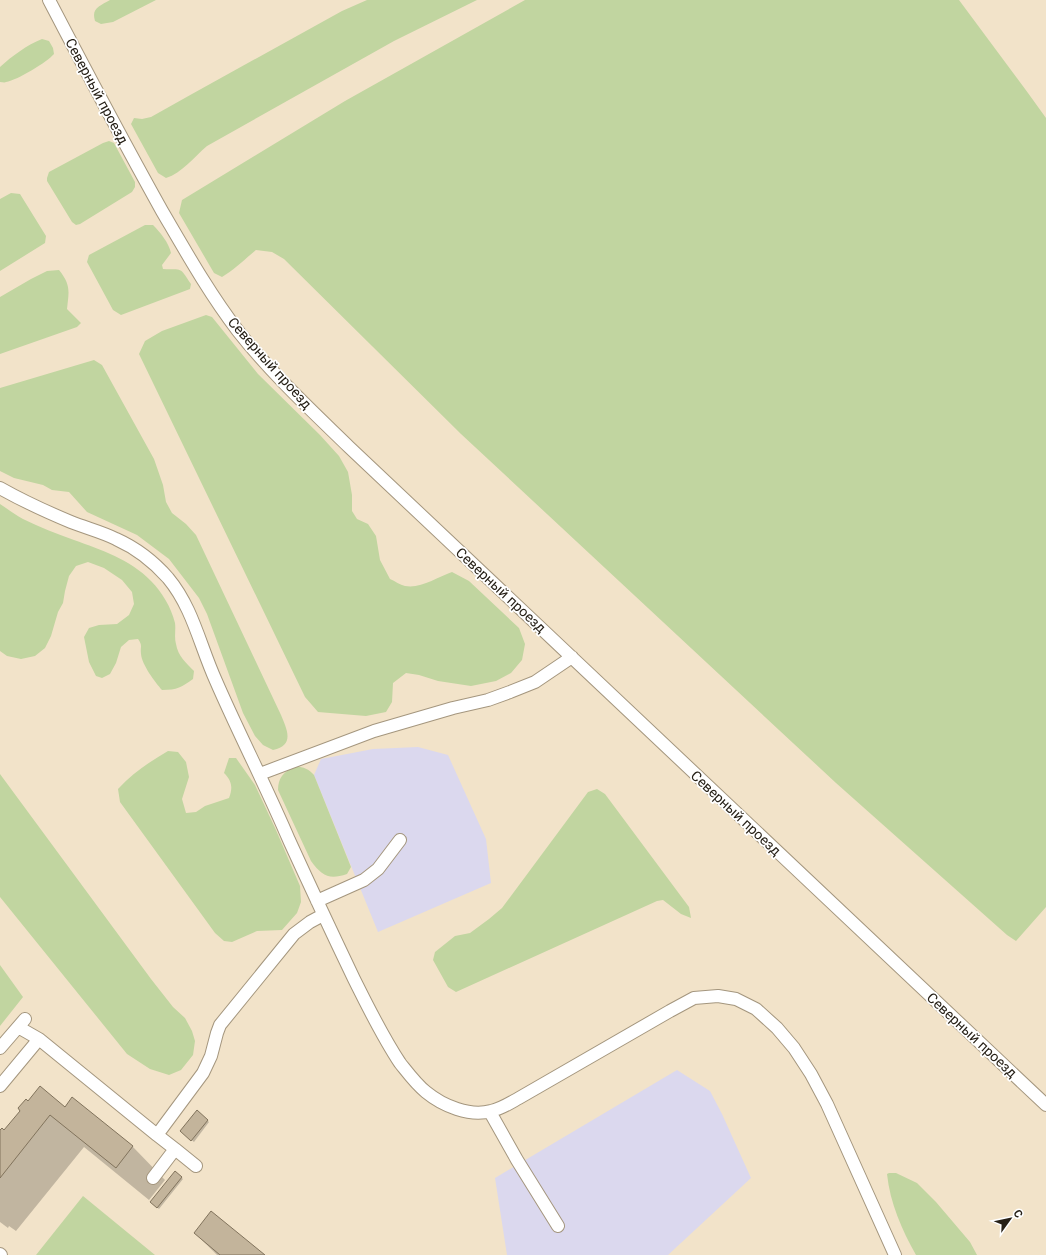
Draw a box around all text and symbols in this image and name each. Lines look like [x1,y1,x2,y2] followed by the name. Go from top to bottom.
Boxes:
[62,35,132,147] street label: Северный проезд
[225,314,316,412] street label: Северный проезд
[453,544,550,636] street label: Северный проезд
[688,767,785,859] street label: Северный проезд
[924,989,1021,1081] street label: Северный проезд
[990,1199,1030,1239] north arrow
[1011,1207,1025,1220] text: С

